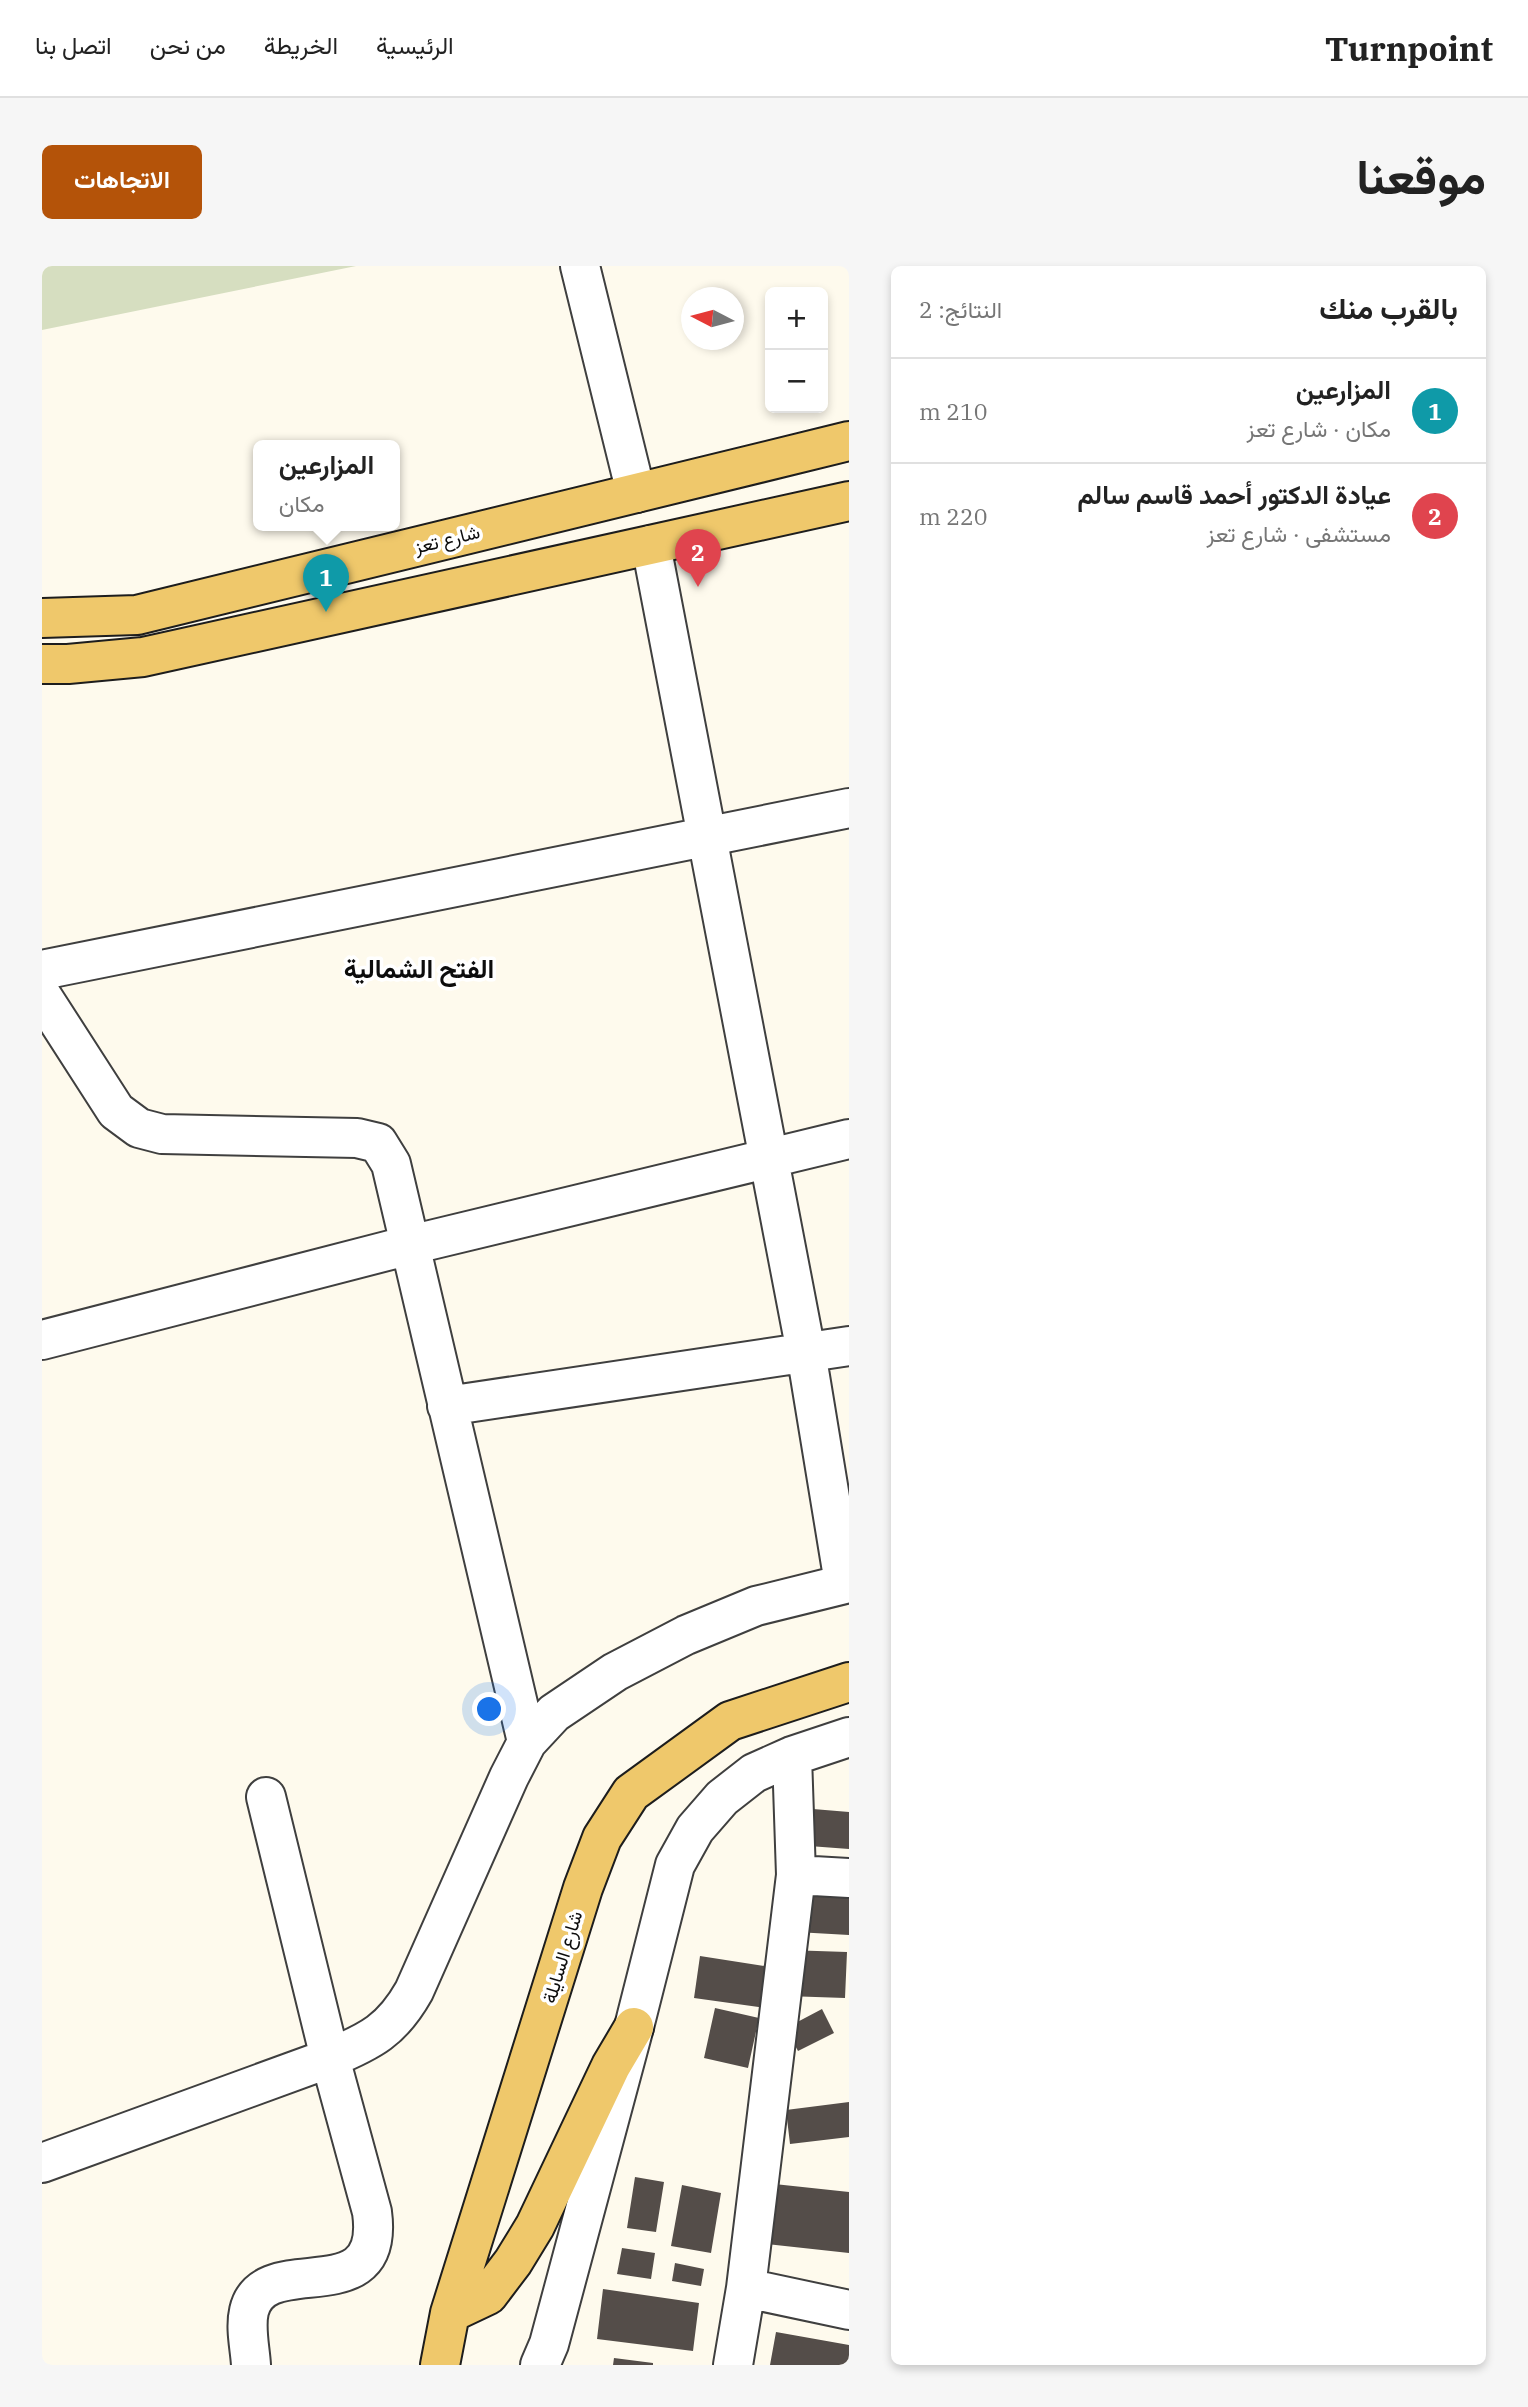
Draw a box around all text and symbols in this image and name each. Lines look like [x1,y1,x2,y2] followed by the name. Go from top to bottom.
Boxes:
[1325,27,1493,70] text: Turnpoint
[35,29,112,61] text: اتصل بنا
[150,29,226,61] text: من نحن
[264,29,338,61] text: الخريطة
[376,29,454,61] text: الرئيسية
[1356,144,1486,207] text: موقعنا
[42,145,202,219] button: الاتجاهات
[681,287,744,350] north arrow
[765,287,828,413] map controls
[765,287,828,350] button: +
[1319,288,1458,327] text: بالقرب منك
[919,294,1002,324] text: النتائج: 2
[765,350,828,413] button: −
[1296,372,1391,406] text: المزارعين
[919,396,988,426] text: 210 m
[1428,396,1442,426] text: 1
[1247,413,1391,443] text: مكان · شارع تعز
[253,440,400,531] popup
[279,447,374,481] text: المزارعين
[1078,477,1391,511] text: عيادة الدكتور أحمد قاسم سالم
[279,488,324,518] text: مكان
[919,501,988,531] text: 220 m
[1428,501,1442,531] text: 2
[1206,518,1391,548] text: مستشفى · شارع تعز
[411,519,482,560] street label: شارع تعز
[675,529,721,587] pin: 2
[303,554,349,612] pin: 1
[344,951,494,987] district label: الفتح الشمالية
[472,1692,506,1726] your location
[537,1908,588,2006] street label: شارع السايلة

